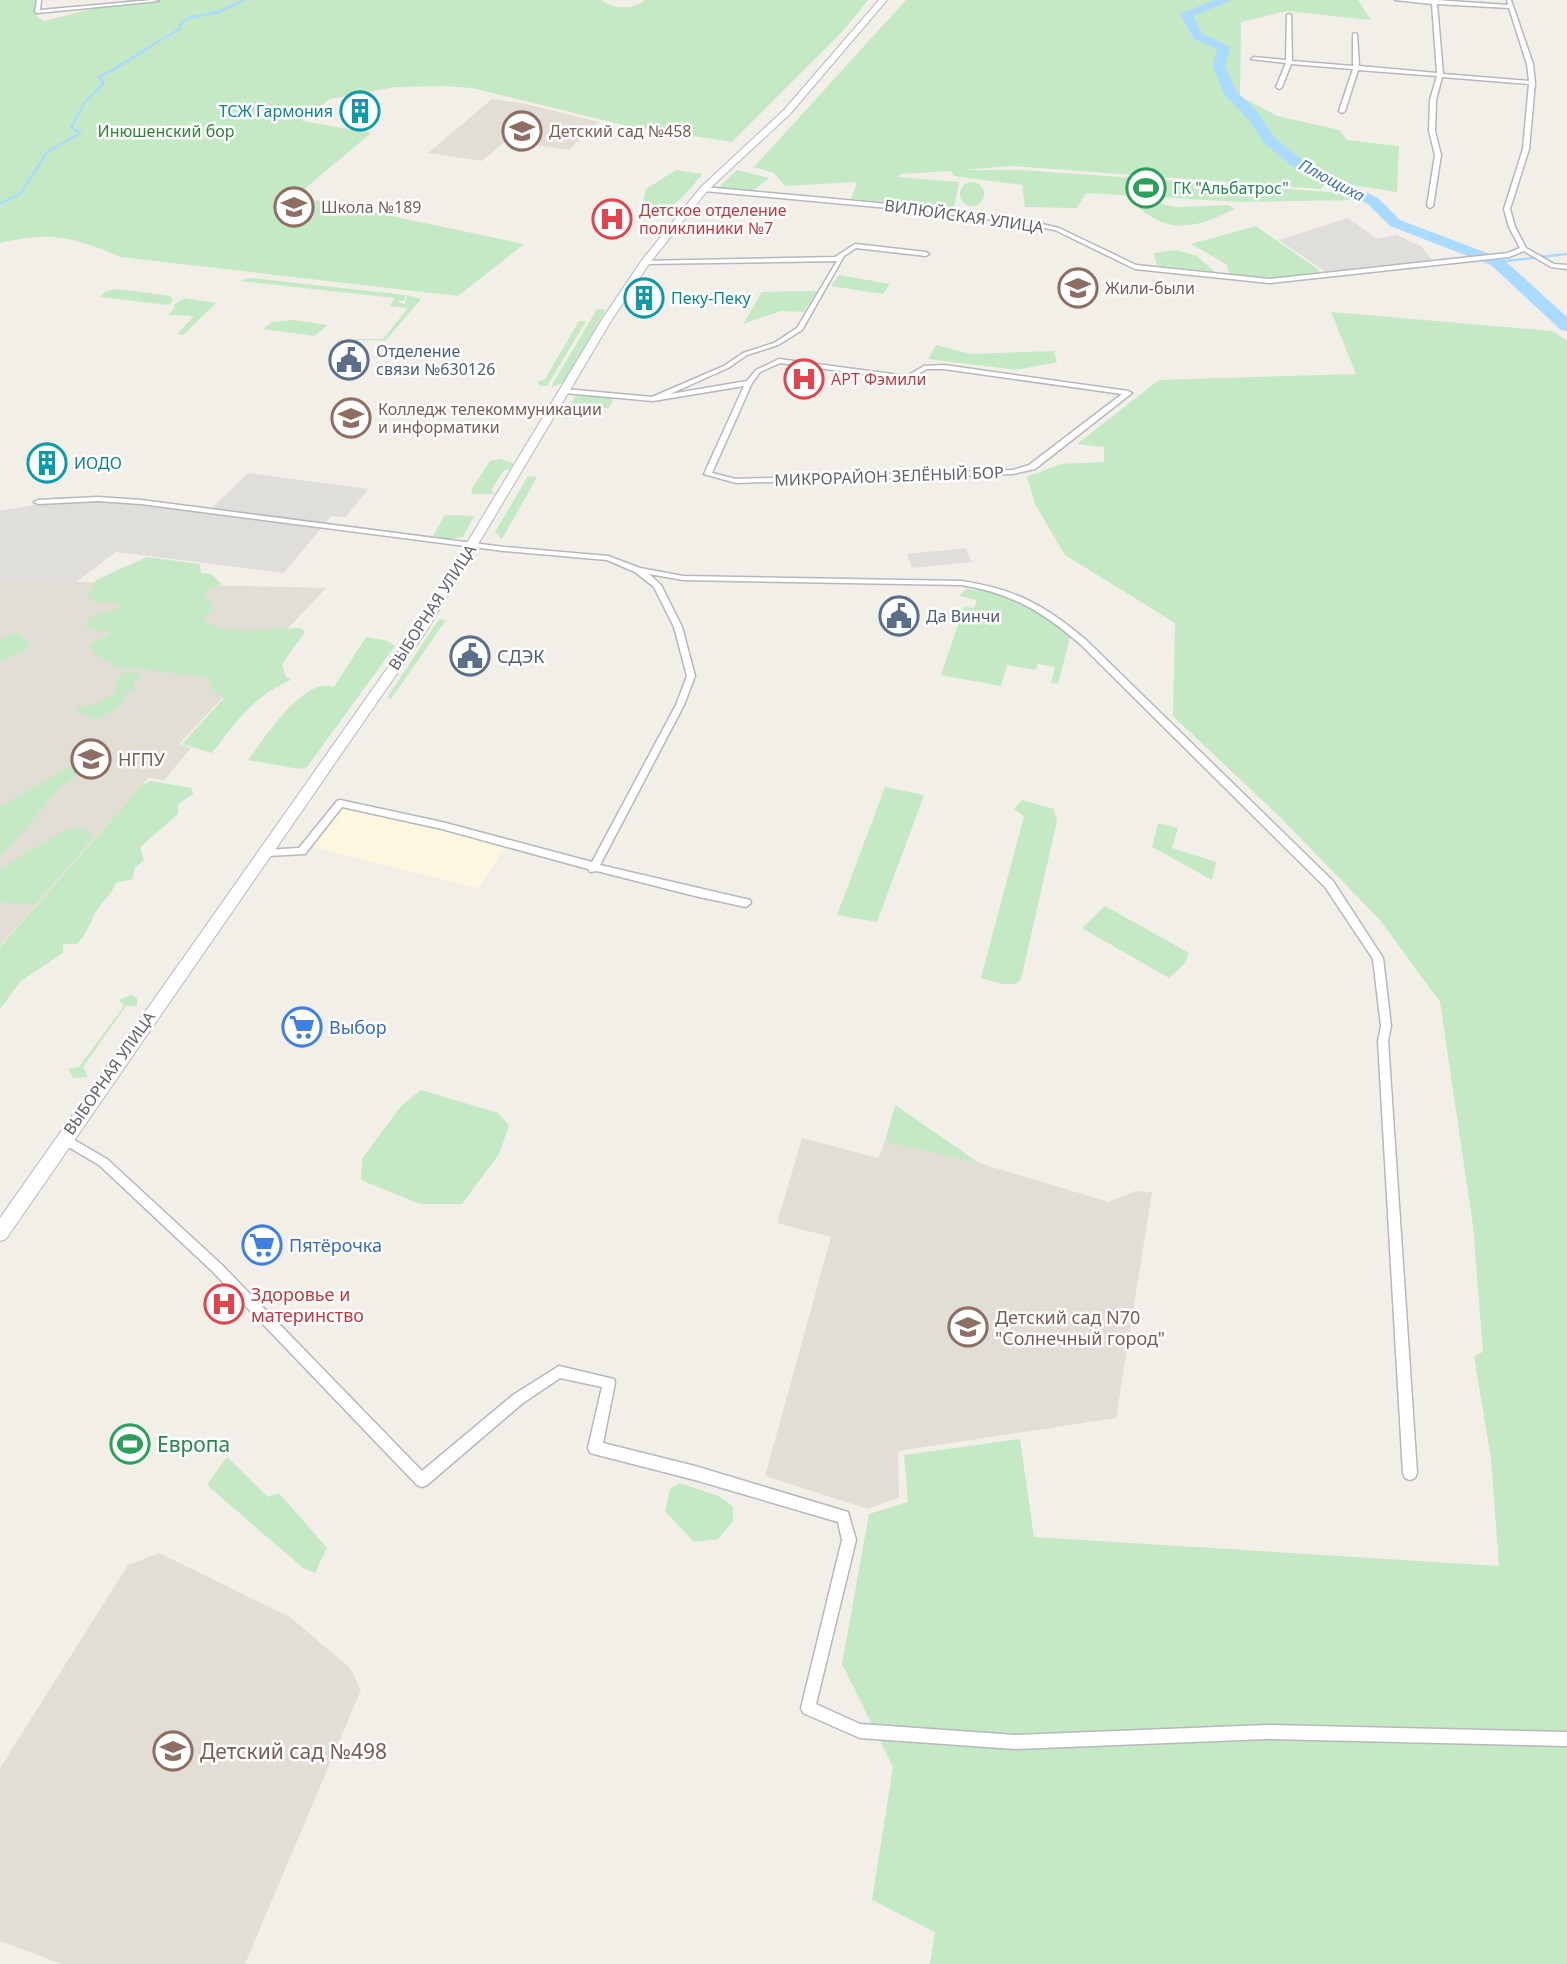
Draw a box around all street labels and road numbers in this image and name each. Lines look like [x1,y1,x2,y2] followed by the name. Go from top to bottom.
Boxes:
[883,194,1046,238] street label: ВИЛЮЙСКАЯ УЛИЦА
[774,461,1004,491] street label: МИКРОРАЙОН ЗЕЛЁНЫЙ БОР
[383,539,481,674] street label: ВЫБОРНАЯ УЛИЦА
[58,1006,160,1139] street label: ВЫБОРНАЯ УЛИЦА

